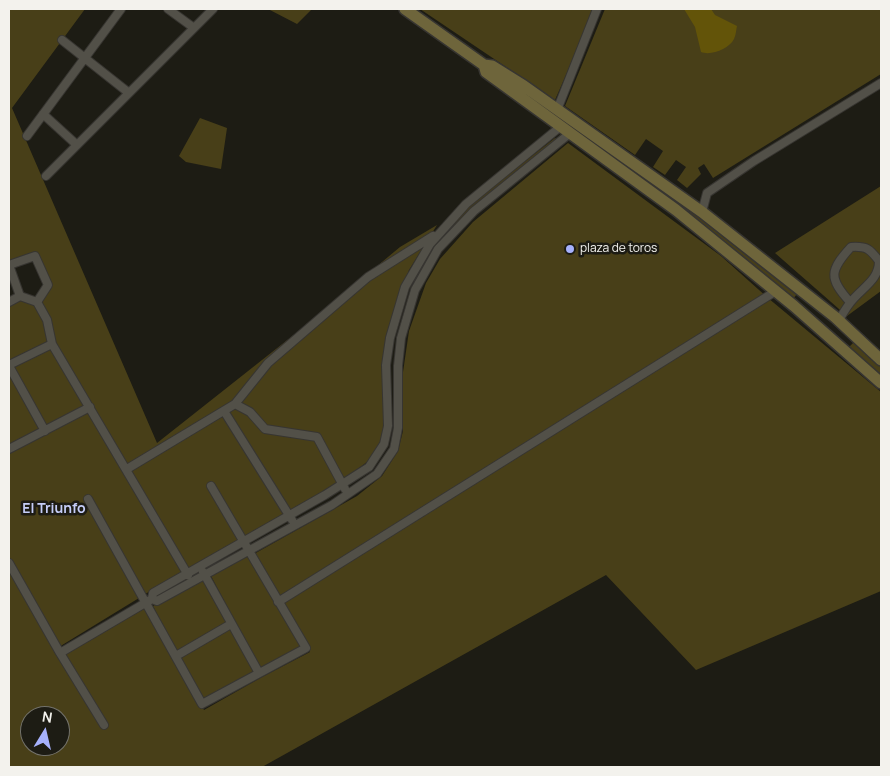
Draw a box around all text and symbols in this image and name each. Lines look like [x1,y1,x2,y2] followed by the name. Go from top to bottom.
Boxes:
[580,242,657,256] place label: plaza de toros
[564,243,576,255] marker: plaza de toros
[22,501,86,517] district label: El Triunfo
[20,706,70,756] north arrow
[41,707,54,727] text: N

